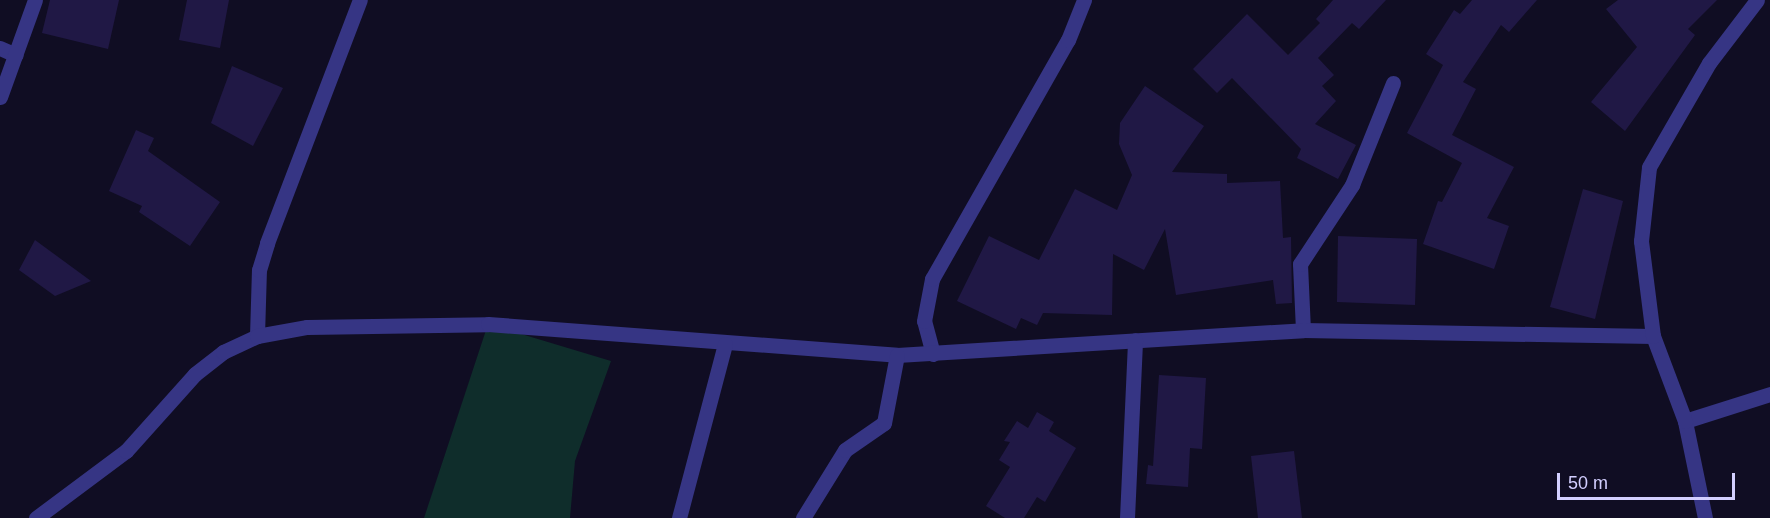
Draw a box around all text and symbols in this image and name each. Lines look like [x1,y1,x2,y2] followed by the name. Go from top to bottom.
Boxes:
[1560,461,1738,499] scale bar
[1568,473,1608,493] text: 50 m

